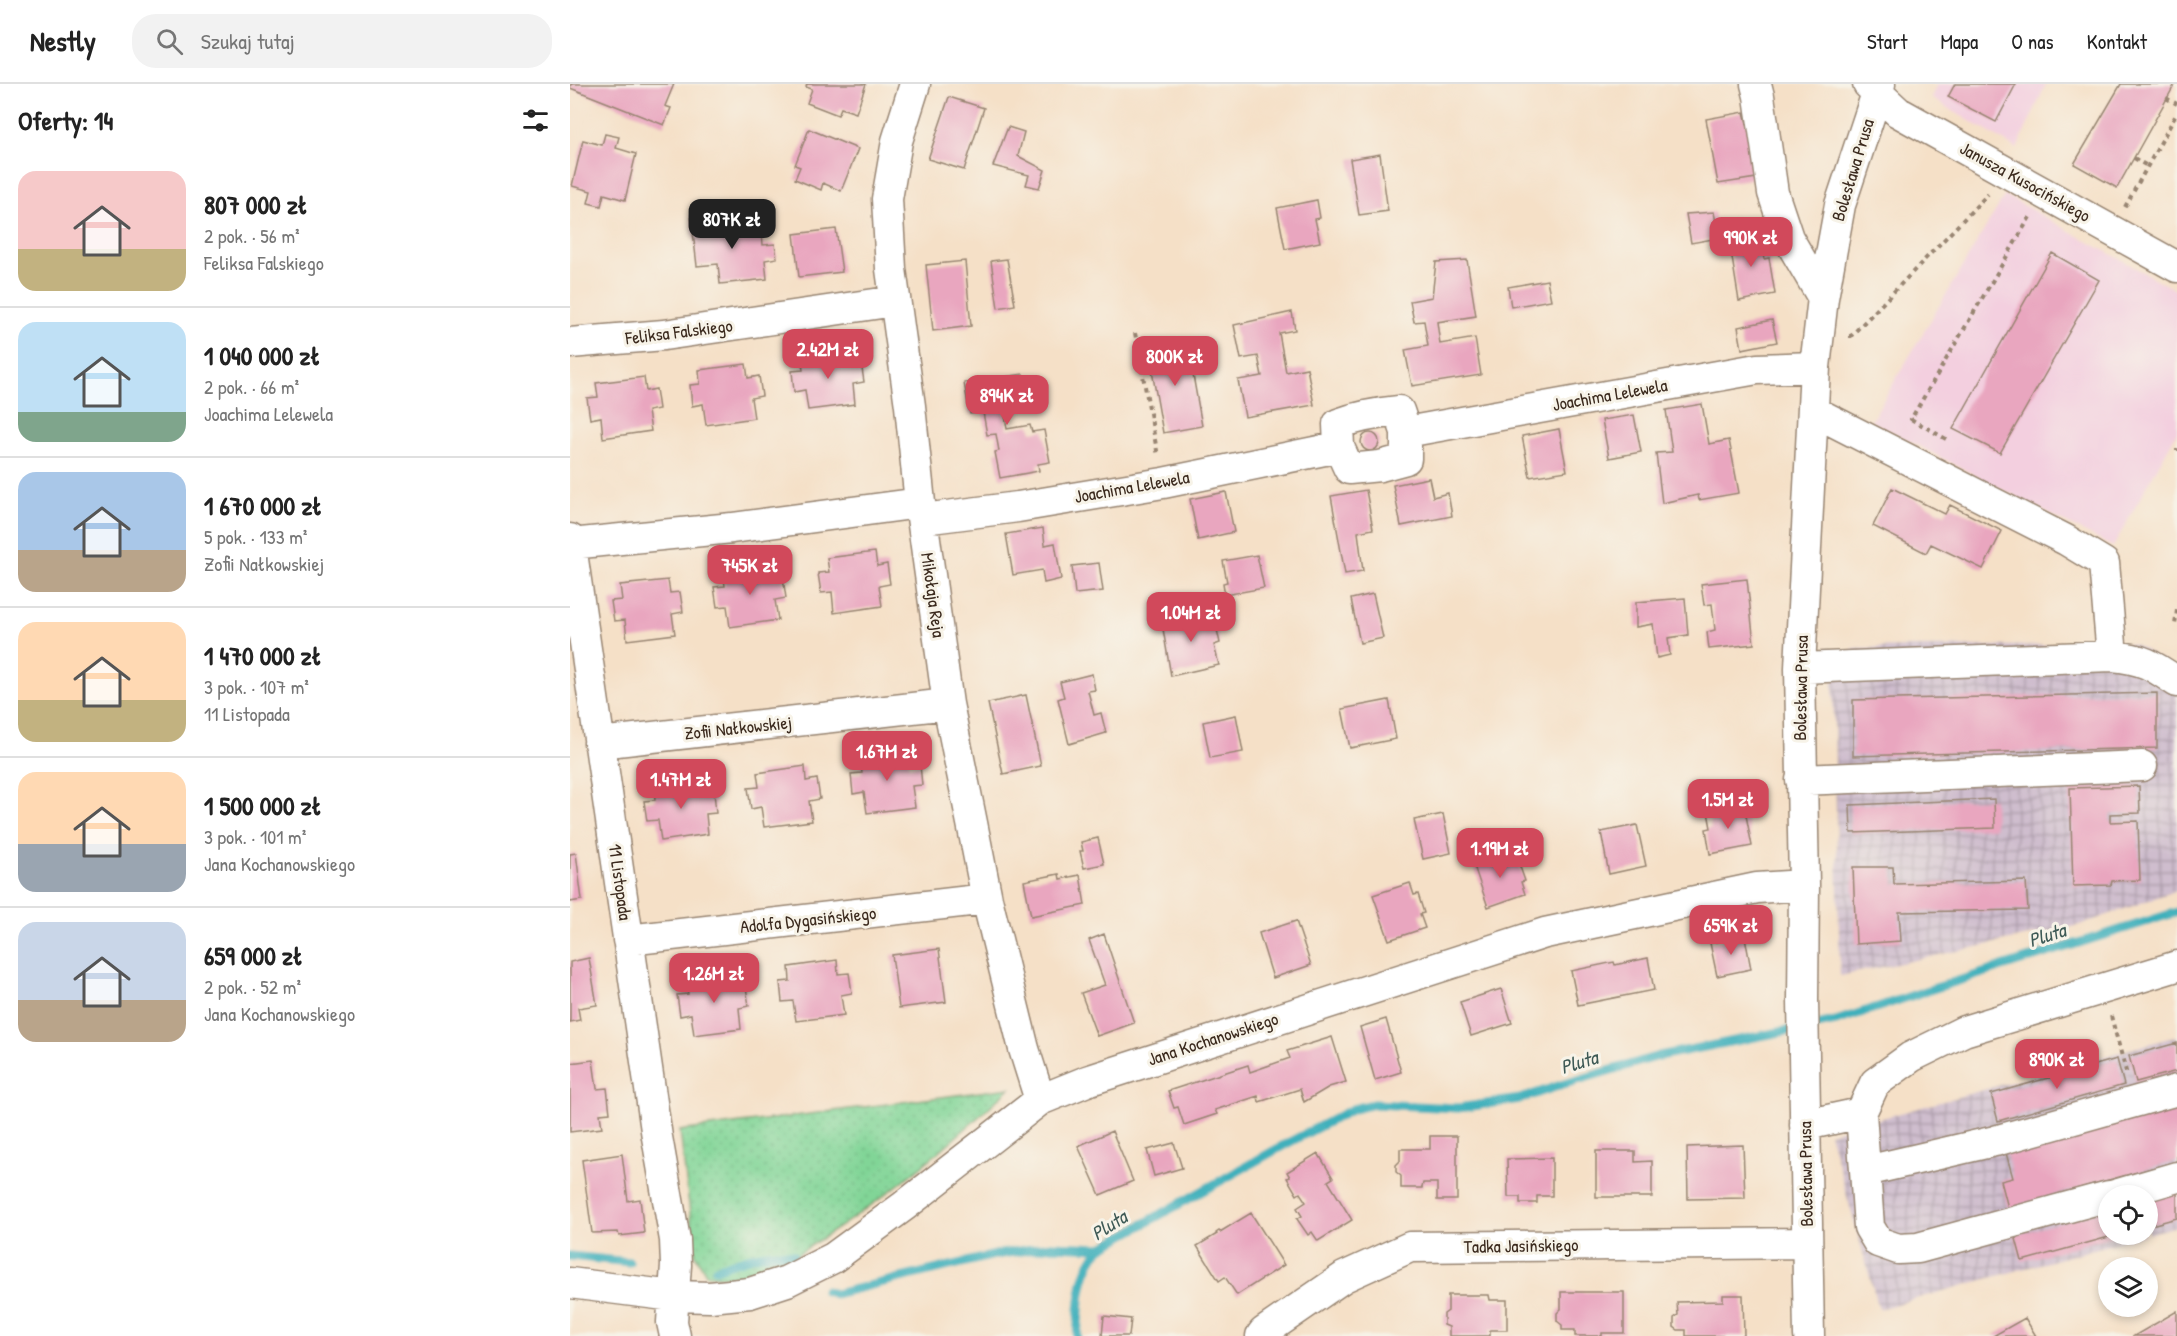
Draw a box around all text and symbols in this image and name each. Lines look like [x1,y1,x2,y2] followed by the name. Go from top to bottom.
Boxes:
[132,14,552,68] search box
[30,22,96,60] text: Nestly
[153,25,186,58] icon: search
[201,26,295,56] text: Szukaj tutaj
[1867,27,1907,56] text: Start
[1940,27,1978,56] text: Mapa
[2011,27,2054,56] text: O nas
[2087,27,2147,56] text: Kontakt
[18,103,113,138] text: Oferty: 14
[519,104,552,137] icon: filters
[1825,116,1880,224] street label: Bolesława Prusa
[1955,135,2095,228] street label: Janusza Kusocińskiego
[204,187,308,222] text: 807 000 zł
[66,195,138,267] icon: home
[677,199,787,250] pin: 807K zł
[703,205,761,232] text: 807K zł
[1696,217,1806,268] pin: 990K zł
[204,222,300,249] text: 2 pok. · 56 m²
[1724,223,1778,250] text: 990K zł
[204,249,324,276] text: Feliksa Falskiego
[623,313,734,351] street label: Feliksa Falskiego
[766,329,890,380] pin: 2.42M zł
[796,335,860,362] text: 2.42M zł
[1120,336,1230,387] pin: 800K zł
[204,338,320,373] text: 1 040 000 zł
[1146,342,1204,369] text: 800K zł
[66,346,138,418] icon: home
[1551,372,1669,417] street label: Joachima Lelewela
[204,373,299,400] text: 2 pok. · 66 m²
[952,375,1062,426] pin: 894K zł
[980,381,1034,408] text: 894K zł
[204,400,333,427] text: Joachima Lelewela
[1073,464,1191,509] street label: Joachima Lelewela
[204,488,322,523] text: 1 670 000 zł
[66,496,138,568] icon: home
[204,523,307,550] text: 5 pok. · 133 m²
[695,545,805,596] pin: 745K zł
[204,550,324,577] text: Zofii Nałkowskiej
[721,551,779,578] text: 745K zł
[915,551,952,639] street label: Mikołaja Reja
[1129,592,1253,643] pin: 1.04M zł
[1161,598,1221,625] text: 1.04M zł
[1787,635,1814,741] street label: Bolesława Prusa
[204,638,322,673] text: 1 470 000 zł
[66,646,138,718] icon: home
[204,673,309,700] text: 3 pok. · 107 m²
[204,700,290,727] text: 11 Listopada
[683,709,793,746] street label: Zofii Nałkowskiej
[825,731,949,782] pin: 1.67M zł
[856,737,918,764] text: 1.67M zł
[619,759,743,810] pin: 1.47M zł
[650,765,712,792] text: 1.47M zł
[1673,779,1783,830] pin: 1.5M zł
[1702,785,1754,812] text: 1.5M zł
[204,788,322,823] text: 1 500 000 zł
[66,796,138,868] icon: home
[204,823,306,850] text: 3 pok. · 101 m²
[1438,828,1562,879] pin: 1.19M zł
[1471,834,1529,861] text: 1.19M zł
[603,842,638,922] street label: 11 Listopada
[204,850,355,877] text: Jana Kochanowskiego
[739,900,877,939] street label: Adolfa Dygasińskiego
[1676,905,1786,956] pin: 659K zł
[1704,911,1759,938] text: 659K zł
[2025,915,2071,953] water label: Pluta
[204,938,303,973] text: 659 000 zł
[66,946,138,1018] icon: home
[652,953,776,1004] pin: 1.26M zł
[683,959,745,986] text: 1.26M zł
[204,973,301,1000] text: 2 pok. · 52 m²
[204,1000,355,1027] text: Jana Kochanowskiego
[1144,1006,1281,1071] street label: Jana Kochanowskiego
[2002,1039,2112,1090] pin: 890K zł
[1557,1042,1603,1080] water label: Pluta
[2029,1045,2085,1072] text: 890K zł
[1792,1121,1819,1227] street label: Bolesława Prusa
[2098,1185,2158,1317] map controls
[2098,1185,2158,1245] button: locate
[1086,1202,1134,1246] water label: Pluta
[1463,1232,1579,1259] street label: Tadka Jasińskiego
[2098,1257,2158,1317] button: layers

